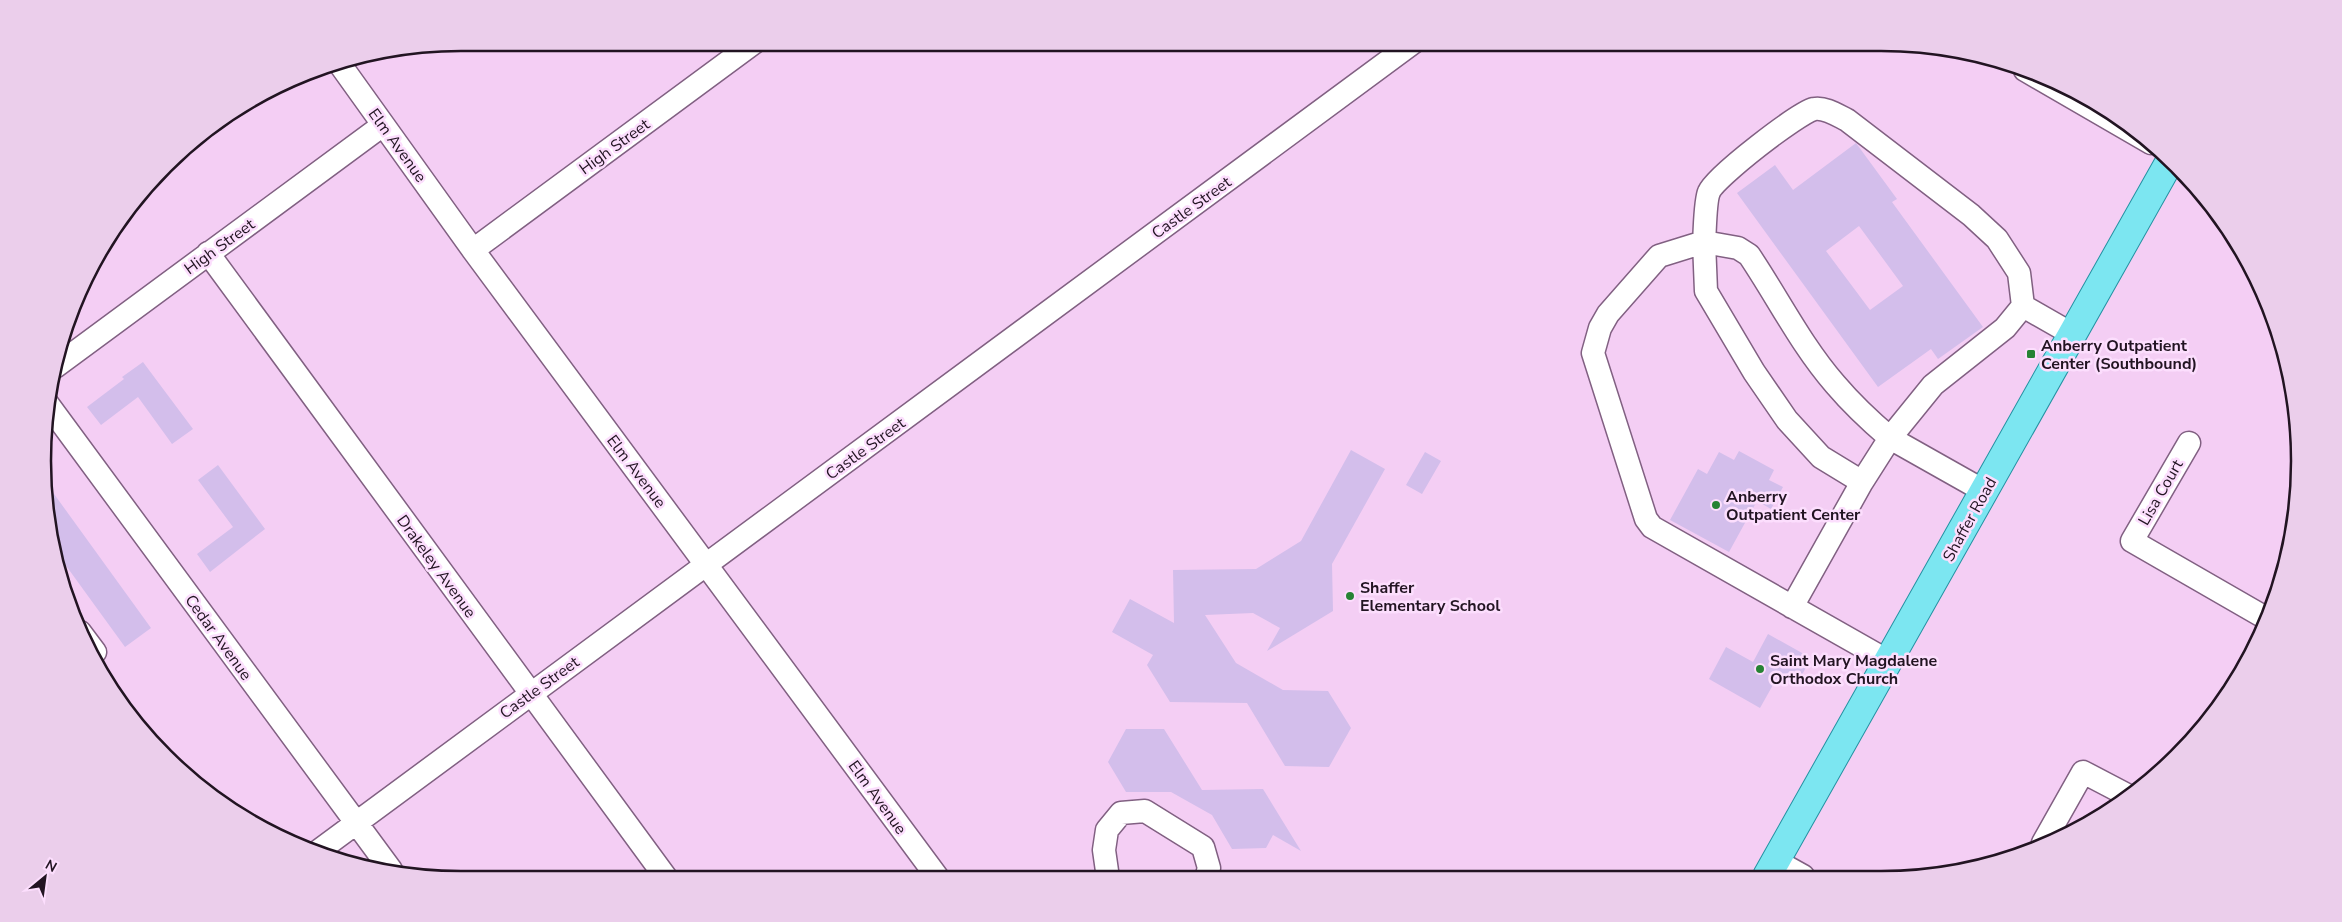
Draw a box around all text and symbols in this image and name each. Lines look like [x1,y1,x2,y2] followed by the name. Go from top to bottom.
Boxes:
[363,104,431,187] street label: Elm Avenue
[575,114,655,180] street label: High Street
[1147,171,1236,244] street label: Castle Street
[180,214,260,280] street label: High Street
[2041,335,2197,375] place label: Anberry Outpatient Center (Southbound)
[2025,348,2037,360] marker: Anberry Outpatient Center (Southbound)
[821,412,910,485] street label: Castle Street
[601,431,671,513] street label: Elm Avenue
[2133,455,2189,529] street label: Lisa Court
[1938,473,2002,566] street label: Shaffer Road
[1726,486,1861,526] place label: Anberry Outpatient Center
[1710,499,1722,511] marker: Anberry Outpatient Center
[391,511,481,622] street label: Drakeley Avenue
[1360,577,1500,617] place label: Shaffer Elementary School
[180,590,257,685] street label: Cedar Avenue
[1344,590,1356,602] marker: Shaffer Elementary School
[1770,650,1938,690] place label: Saint Mary Magdalene Orthodox Church
[495,651,584,724] street label: Castle Street
[1754,663,1766,675] marker: Saint Mary Magdalene Orthodox Church
[843,756,911,839] street label: Elm Avenue
[20,852,70,902] north arrow
[42,855,60,877] text: N

